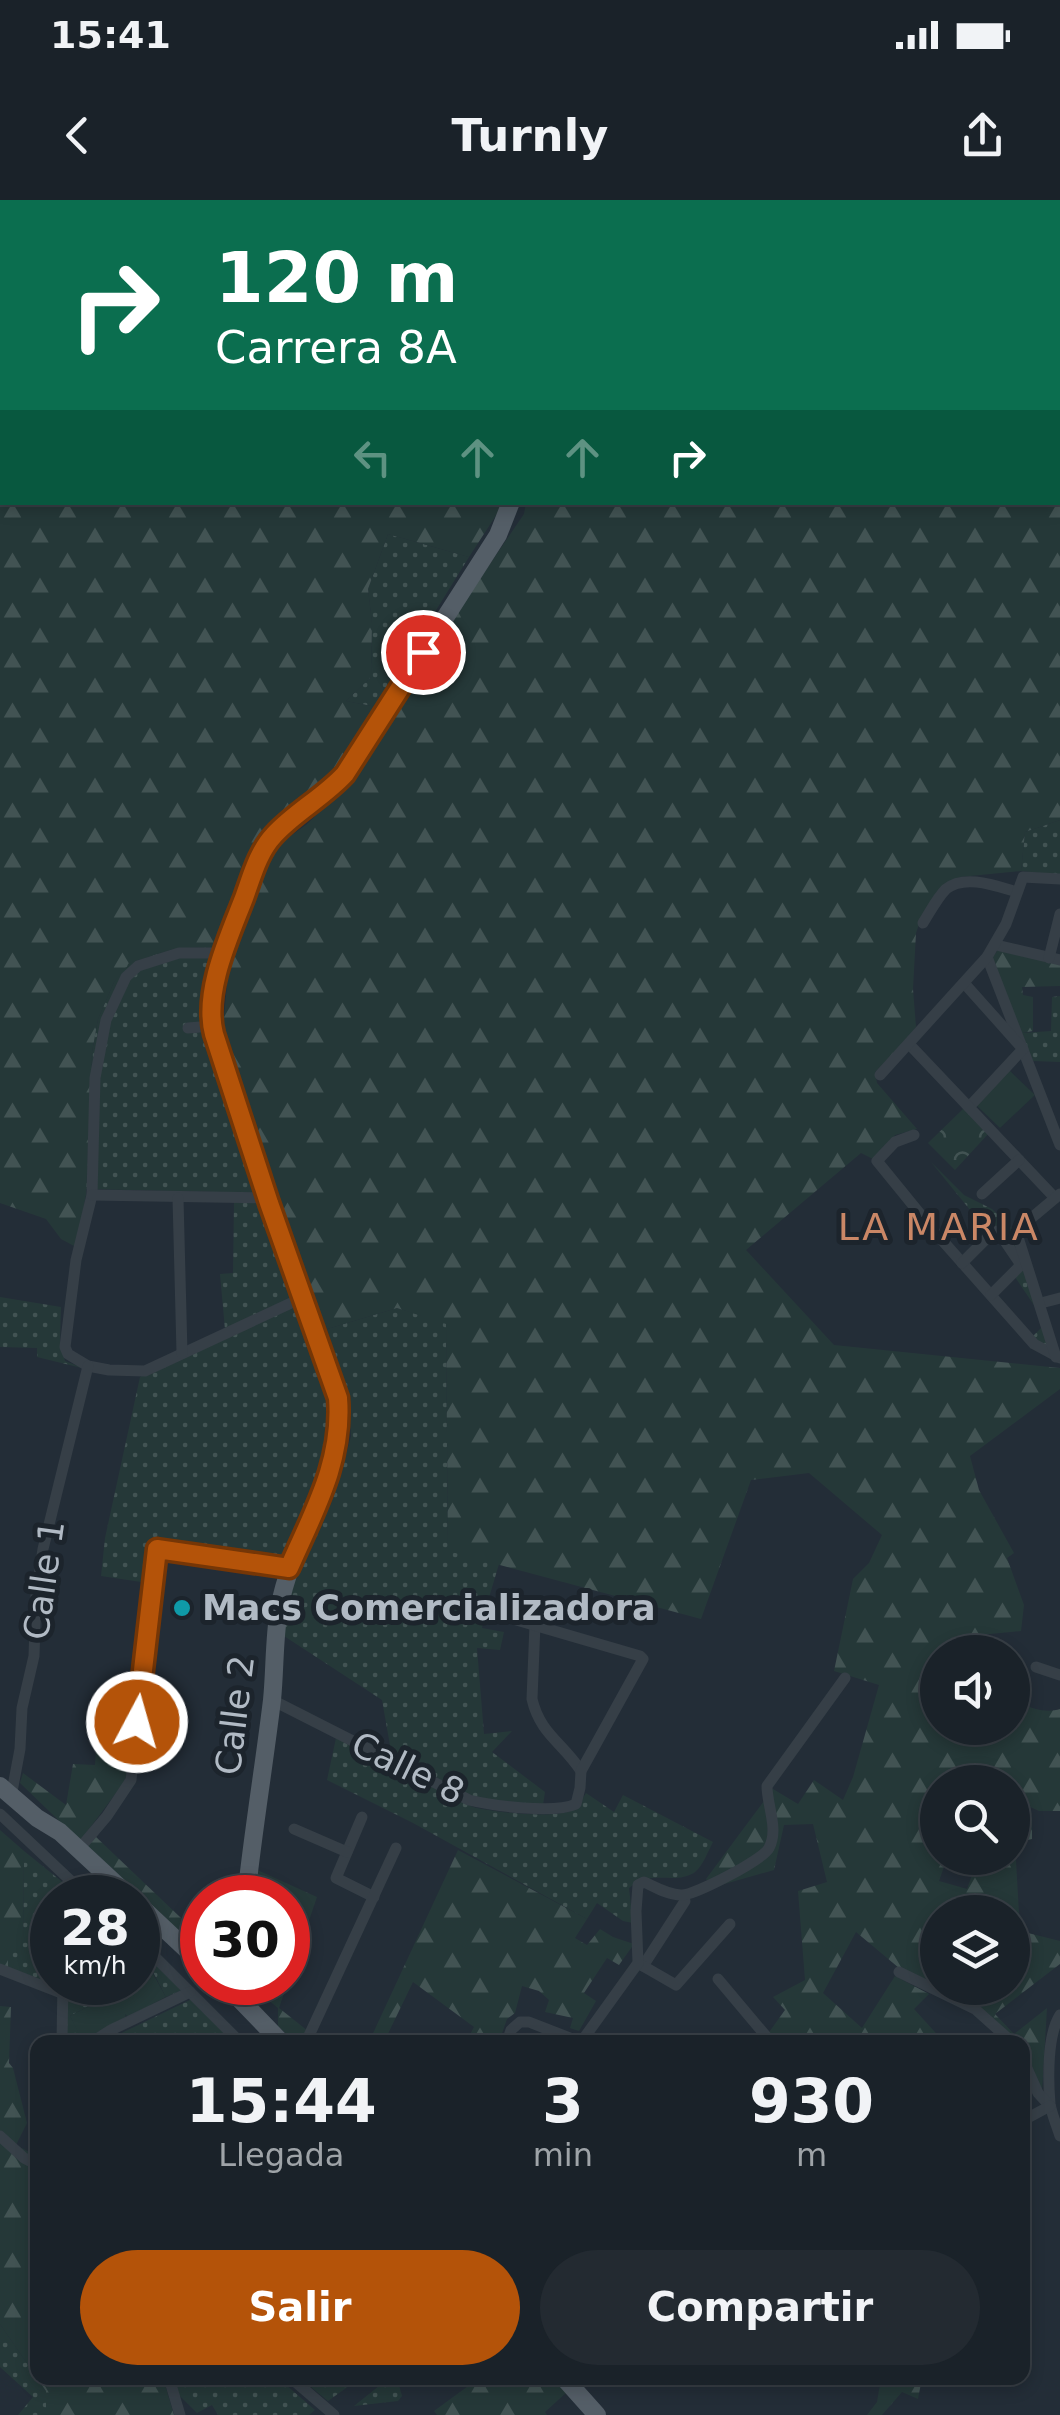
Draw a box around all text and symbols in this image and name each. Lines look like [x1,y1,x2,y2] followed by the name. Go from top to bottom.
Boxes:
[50,13,171,57] text: 15:41
[50,108,105,163] icon: back
[955,108,1010,163] icon: share
[452,109,608,162] text: Turnly
[215,237,458,319] text: 120 m
[50,240,180,370] icon: right
[215,321,457,374] text: Carrera 8A
[345,430,400,485] icon: left
[450,430,505,485] icon: ahead
[555,430,610,485] icon: ahead
[660,430,715,485] icon: right
[381,610,466,695] pin
[396,625,451,680] icon: arrive
[838,1205,1040,1249] district label: LA MARIA
[16,1518,72,1642] street label: Calle 1
[202,1588,656,1628] place label: Macs Comercializadora
[171,1597,193,1619] marker: Macs Comercializadora
[920,1635,1030,2005] map controls
[920,1635,1030,1745] button: sound
[208,1653,262,1777] street label: Calle 2
[85,1670,189,1774] position arrow
[345,1724,471,1812] street label: Calle 8
[920,1765,1030,1875] button: search
[180,1875,310,2005] speed limit sign: 30
[920,1895,1030,2005] button: layers
[60,1899,130,1957] text: 28
[63,1951,127,1980] text: km/h
[186,2066,377,2136] text: 15:44
[542,2066,584,2136] text: 3
[749,2066,874,2136] text: 930
[218,2136,344,2174] text: Llegada
[533,2136,593,2174] text: min
[796,2136,827,2174] text: m
[80,2250,520,2365] button: Salir
[540,2250,980,2365] button: Compartir

